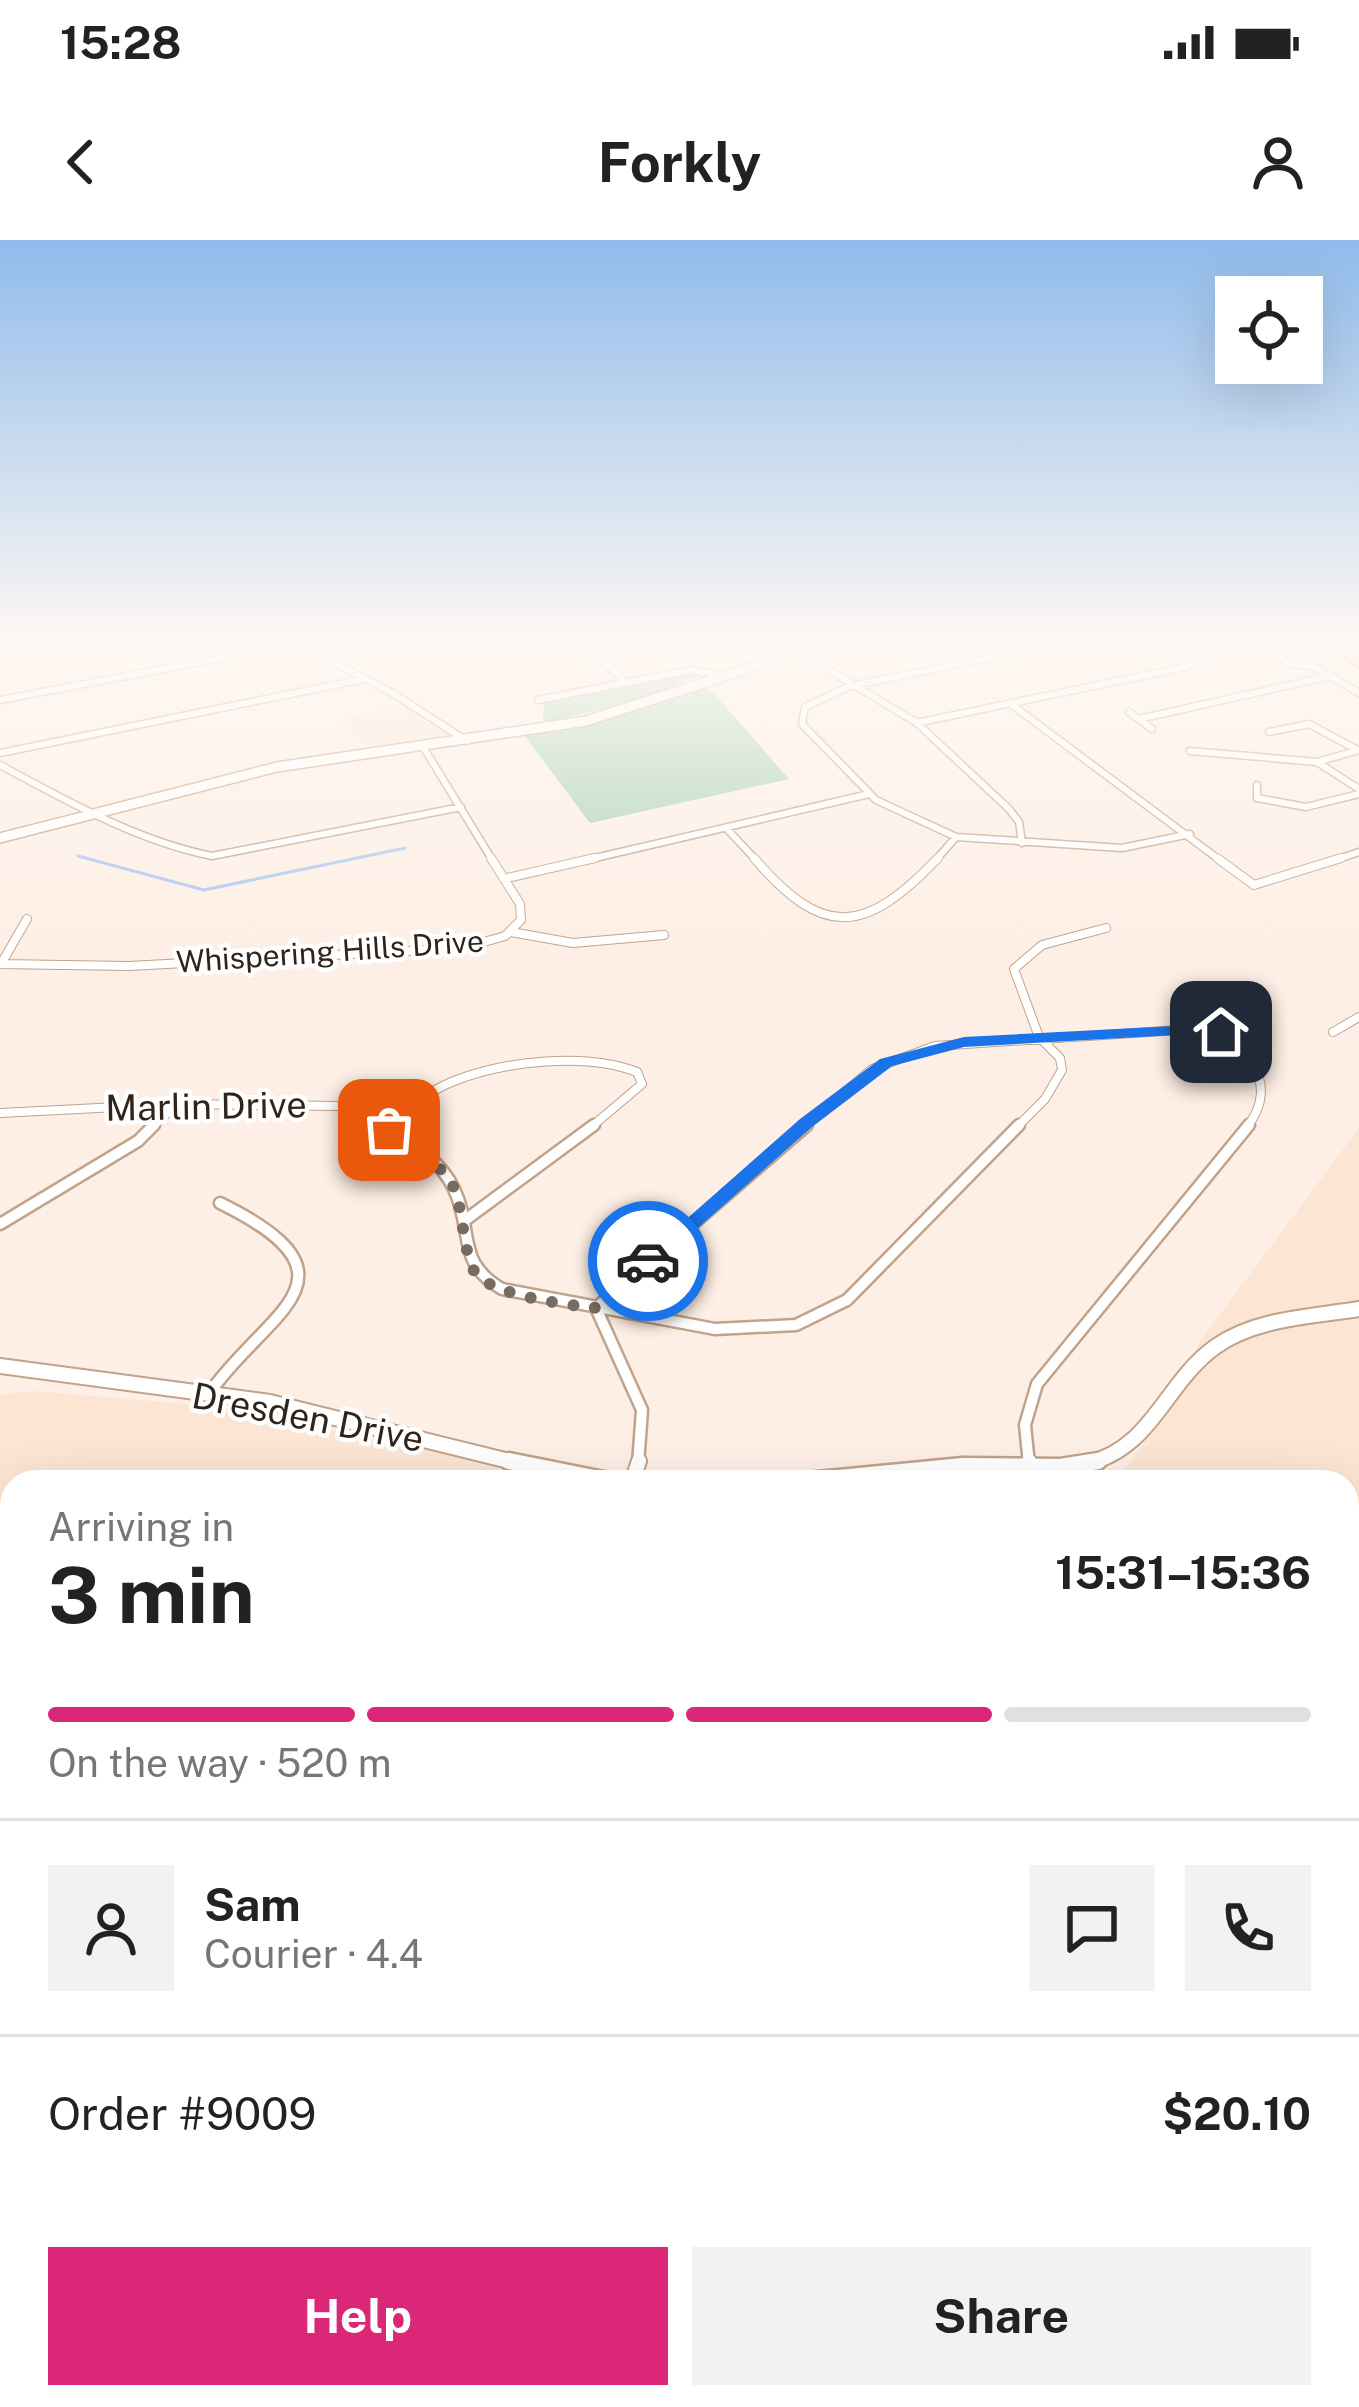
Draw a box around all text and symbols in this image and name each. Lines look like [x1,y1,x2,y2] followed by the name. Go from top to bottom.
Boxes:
[60,16,181,69] text: 15:28
[48,129,114,195] icon: back
[1245,129,1311,195] icon: person
[598,131,761,194] text: Forkly
[1215,276,1323,384] map controls
[1215,276,1323,384] button: locate
[175,922,485,980] street label: Whispering Hills Drive
[1170,981,1272,1083] pin
[1188,999,1254,1065] icon: home
[338,1079,440,1181] pin
[105,1083,307,1129] street label: Marlin Drive
[356,1097,422,1163] icon: bag
[588,1201,708,1321] courier
[615,1228,681,1294] icon: car
[189,1374,427,1460] street label: Dresden Drive
[48,1504,234,1550] text: Arriving in
[1055,1546,1311,1599] text: 15:31–15:36
[48,1549,255,1641] text: 3 min
[48,1740,392,1786] text: On the way · 520 m
[48,1865,174,1991] button: person
[1029,1865,1155,1991] button: chat
[1185,1865,1311,1991] button: phone
[204,1878,301,1931] text: Sam
[204,1931,423,1977] text: Courier · 4.4
[48,2087,316,2140] text: Order #9009
[1162,2087,1311,2140] text: $20.10
[48,2247,668,2385] button: Help
[692,2247,1311,2385] button: Share

